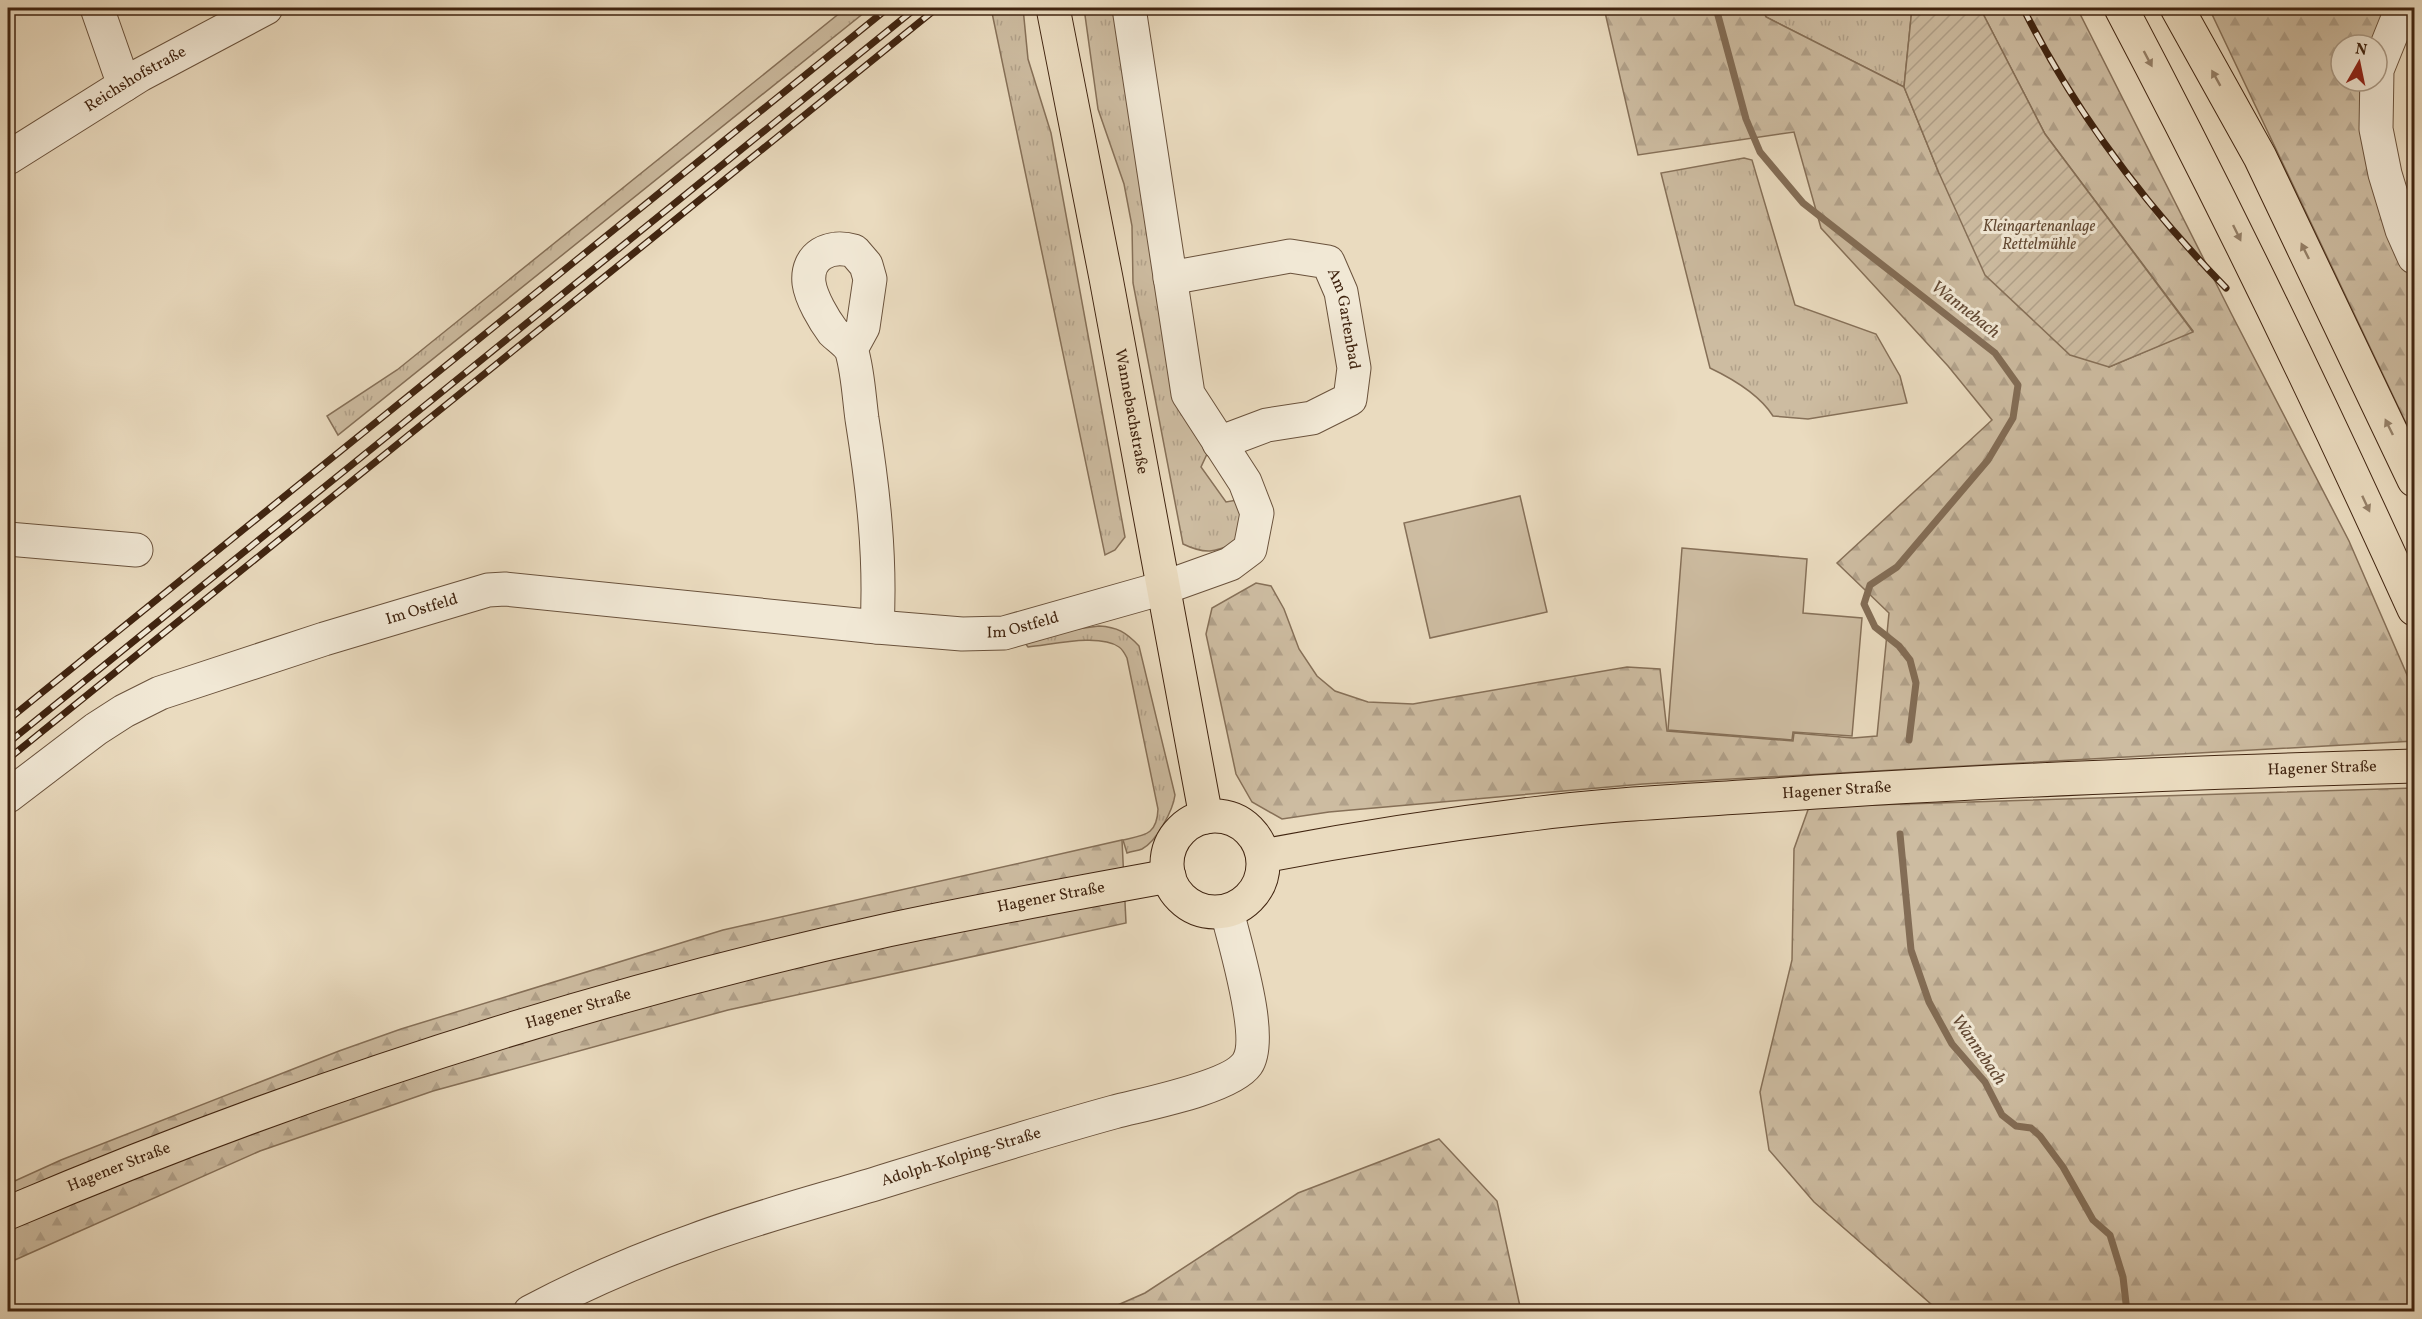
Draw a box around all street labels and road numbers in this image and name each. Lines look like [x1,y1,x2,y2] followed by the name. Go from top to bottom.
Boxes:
[81,41,190,118] street label: Reichshofstraße
[1321,265,1365,371] street label: Am Gartenbad
[1108,347,1153,476] street label: Wannebachstraße
[383,589,461,631] street label: Im Ostfeld
[986,607,1062,644] street label: Im Ostfeld
[2267,756,2377,782] street label: Hagener Straße
[1782,777,1892,805] street label: Hagener Straße
[995,877,1107,919] street label: Hagener Straße
[523,984,634,1035] street label: Hagener Straße
[879,1122,1044,1192] street label: Adolph-Kolping-Straße
[64,1137,174,1198] street label: Hagener Straße

